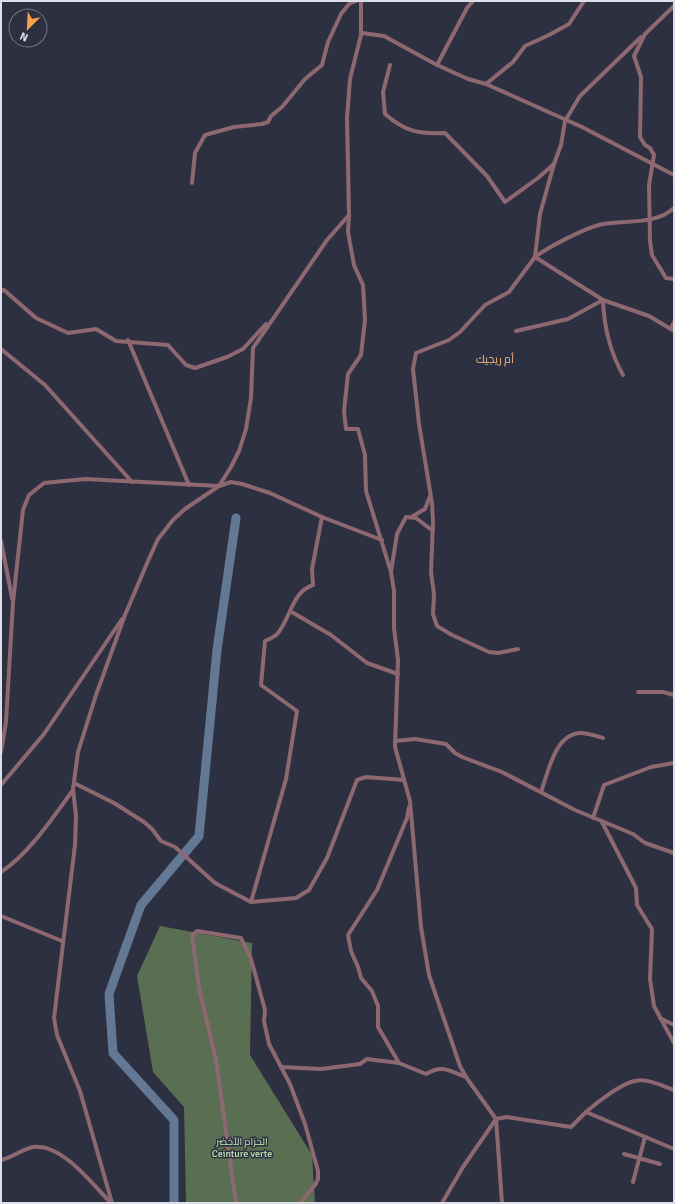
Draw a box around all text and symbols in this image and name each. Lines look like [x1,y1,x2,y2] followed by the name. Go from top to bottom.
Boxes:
[8,8,48,48] north arrow
[18,29,30,44] text: N
[476,352,514,367] district label: أم ريجيك
[212,1136,272,1160] park label: الحزام الأخضر Ceinture verte

